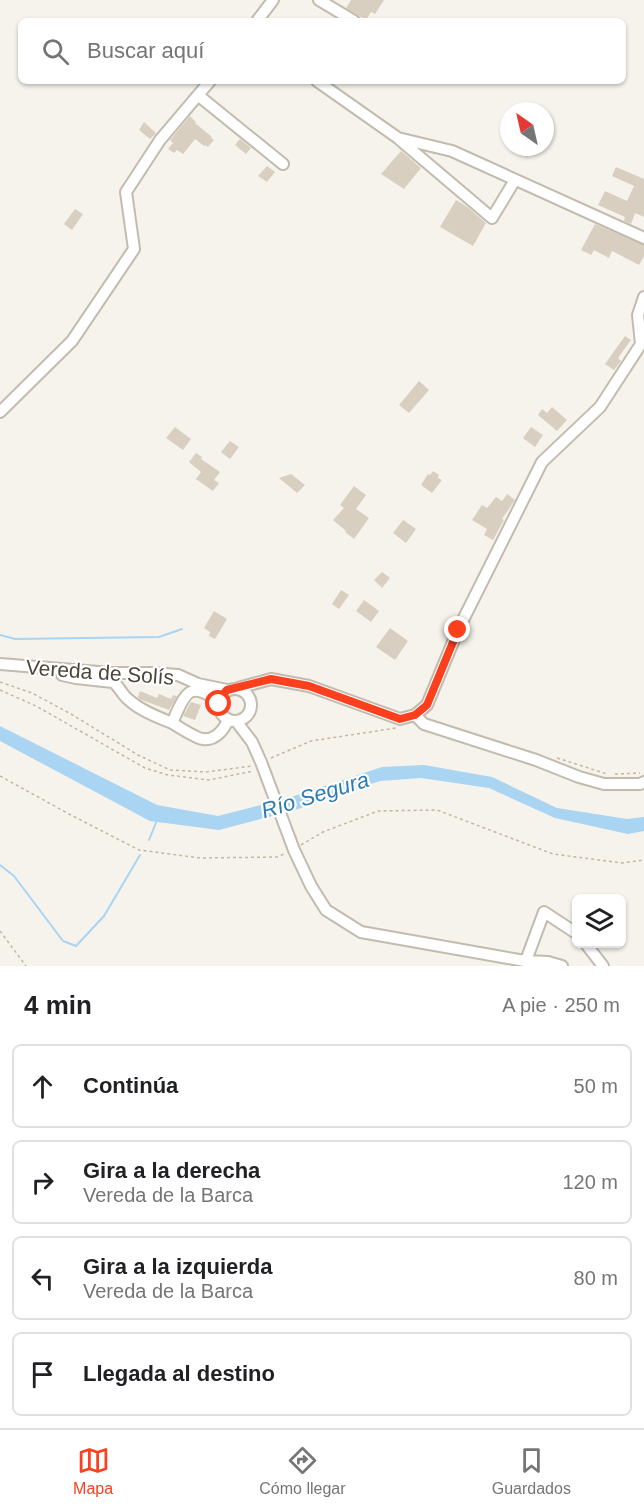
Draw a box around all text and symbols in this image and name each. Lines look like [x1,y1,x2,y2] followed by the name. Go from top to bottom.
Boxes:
[18,18,626,84] search box
[39,35,72,68] icon: search
[87,38,204,63] text: Buscar aquí
[500,102,554,156] north arrow
[444,616,470,642] route end
[25,655,175,689] street label: Vereda de Solís
[205,690,231,716] route start
[258,767,372,823] water label: Río Segura
[572,894,626,948] map controls
[572,894,626,948] button: layers
[24,990,92,1020] text: 4 min
[502,994,620,1016] text: A pie · 250 m
[26,1070,59,1103] icon: ahead
[83,1073,178,1098] text: Continúa
[574,1075,618,1097] text: 50 m
[83,1158,260,1183] text: Gira a la derecha
[26,1166,59,1199] icon: right
[562,1171,618,1193] text: 120 m
[83,1184,253,1206] text: Vereda de la Barca
[83,1254,273,1279] text: Gira a la izquierda
[26,1262,59,1295] icon: left
[574,1267,618,1289] text: 80 m
[83,1280,253,1302] text: Vereda de la Barca
[26,1358,59,1391] icon: arrive
[83,1361,275,1386] text: Llegada al destino
[73,1444,113,1498] tab: Mapa
[259,1444,346,1498] tab: Cómo llegar
[492,1444,571,1498] tab: Guardados

